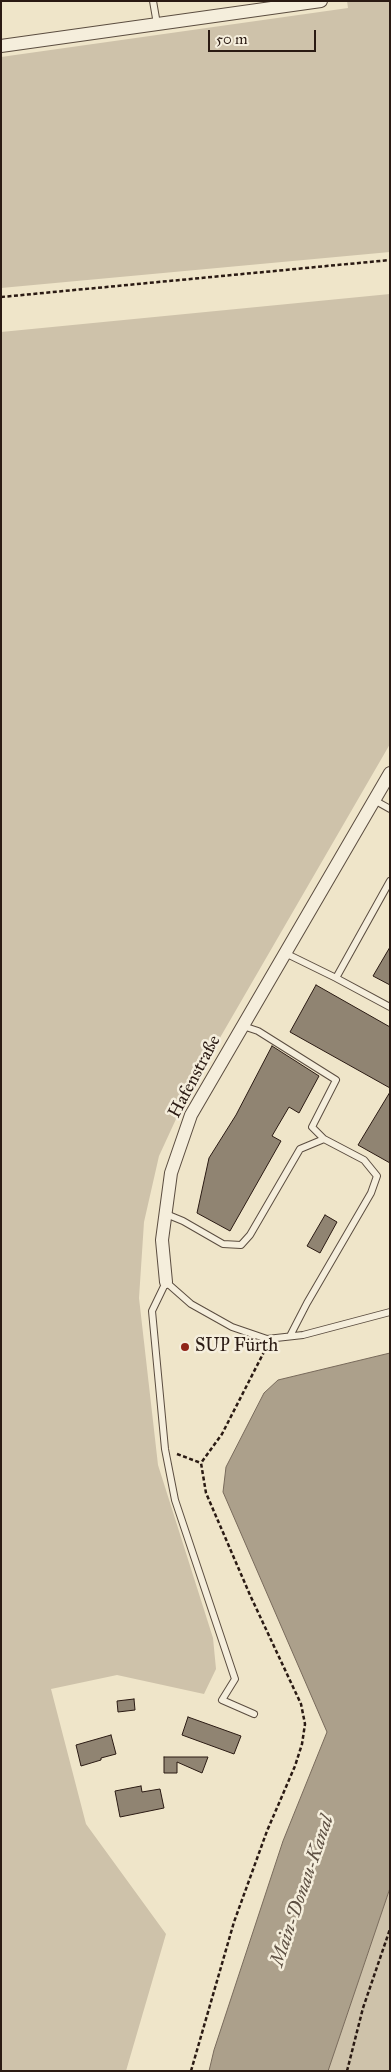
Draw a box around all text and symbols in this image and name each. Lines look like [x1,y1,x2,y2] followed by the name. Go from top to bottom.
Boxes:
[211,20,318,52] scale bar
[216,30,248,48] text: 50 m
[164,1032,226,1122] street label: Hafenstraße
[195,1336,278,1358] place label: SUP Fürth
[179,1341,191,1353] marker: SUP Fürth
[267,1813,339,1969] water label: Main-Donau-Kanal

